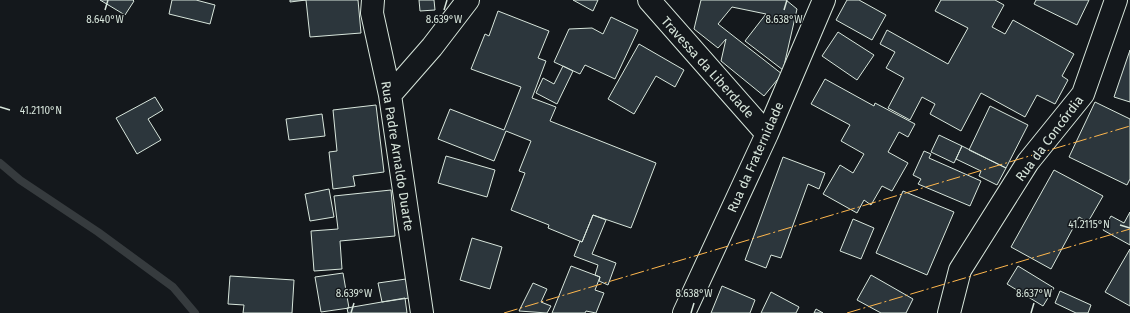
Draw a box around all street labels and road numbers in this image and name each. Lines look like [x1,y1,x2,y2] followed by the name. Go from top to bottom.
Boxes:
[658,14,757,121] street label: Travessa da Liberdade
[378,80,417,232] street label: Rua Padre Arnaldo Duarte
[1012,93,1086,184] street label: Rua da Concórdia
[724,100,787,215] street label: Rua da Fraternidade

